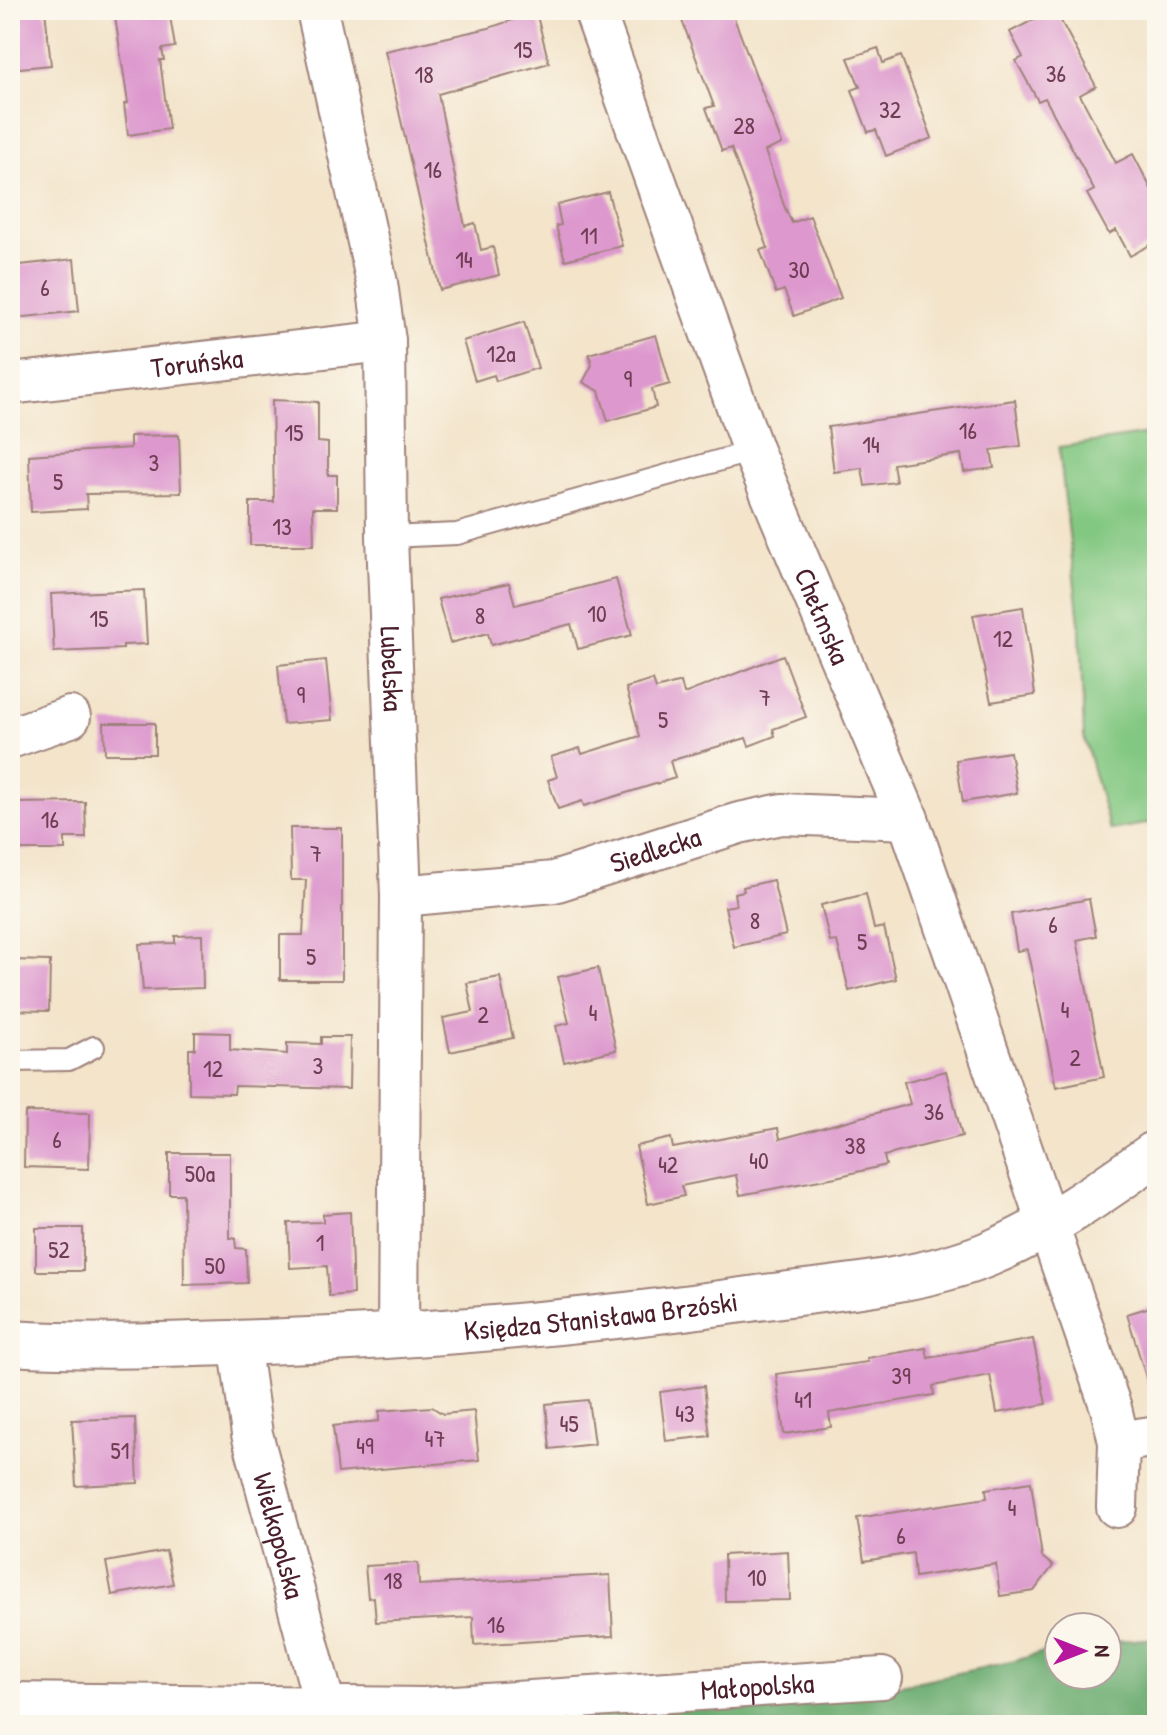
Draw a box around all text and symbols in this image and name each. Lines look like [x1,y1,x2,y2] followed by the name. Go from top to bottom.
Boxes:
[514,33,532,65] house number: 15
[1046,57,1066,89] house number: 36
[414,58,434,90] house number: 18
[879,93,901,125] house number: 32
[733,109,755,141] house number: 28
[424,153,442,185] house number: 16
[580,219,598,251] house number: 11
[455,243,473,275] house number: 14
[788,253,810,285] house number: 30
[40,271,50,303] house number: 6
[486,337,516,369] house number: 12a
[149,338,245,387] street label: Toruńska
[624,362,633,394] house number: 9
[959,414,977,446] house number: 16
[285,416,303,448] house number: 15
[862,428,880,460] house number: 14
[149,446,159,478] house number: 3
[53,465,63,497] house number: 5
[272,510,292,542] house number: 13
[785,562,860,670] street label: Chełmska
[587,597,607,629] house number: 10
[475,599,485,631] house number: 8
[90,602,108,634] house number: 15
[993,622,1013,654] house number: 12
[371,626,413,712] street label: Lubelska
[297,678,306,710] house number: 9
[759,681,771,713] house number: 7
[658,703,668,735] house number: 5
[41,803,59,835] house number: 16
[605,817,706,882] street label: Siedlecka
[310,837,322,869] house number: 7
[750,904,760,936] house number: 8
[1048,908,1058,940] house number: 6
[857,925,867,957] house number: 5
[306,940,316,972] house number: 5
[1061,993,1070,1025] house number: 4
[589,996,598,1028] house number: 4
[477,998,489,1030] house number: 2
[1069,1041,1081,1073] house number: 2
[313,1049,323,1081] house number: 3
[203,1052,223,1084] house number: 12
[924,1095,944,1127] house number: 36
[52,1123,62,1155] house number: 6
[844,1129,866,1161] house number: 38
[749,1144,769,1176] house number: 40
[658,1148,678,1180] house number: 42
[185,1157,215,1189] house number: 50a
[316,1226,324,1258] house number: 1
[48,1233,70,1265] house number: 52
[205,1249,225,1281] house number: 50
[462,1282,740,1349] street label: Księdza Stanisława Brzóski
[891,1359,911,1391] house number: 39
[794,1383,812,1415] house number: 41
[675,1397,695,1429] house number: 43
[559,1407,579,1439] house number: 45
[425,1422,445,1454] house number: 47
[356,1429,374,1461] house number: 49
[111,1434,129,1466] house number: 51
[244,1468,314,1603] street label: Wielkopolska
[1008,1491,1017,1523] house number: 4
[896,1519,906,1551] house number: 6
[747,1561,767,1593] house number: 10
[383,1564,403,1596] house number: 18
[487,1608,505,1640] house number: 16
[1043,1611,1123,1691] north arrow
[1088,1645,1118,1657] text: N
[699,1663,815,1709] street label: Małopolska

